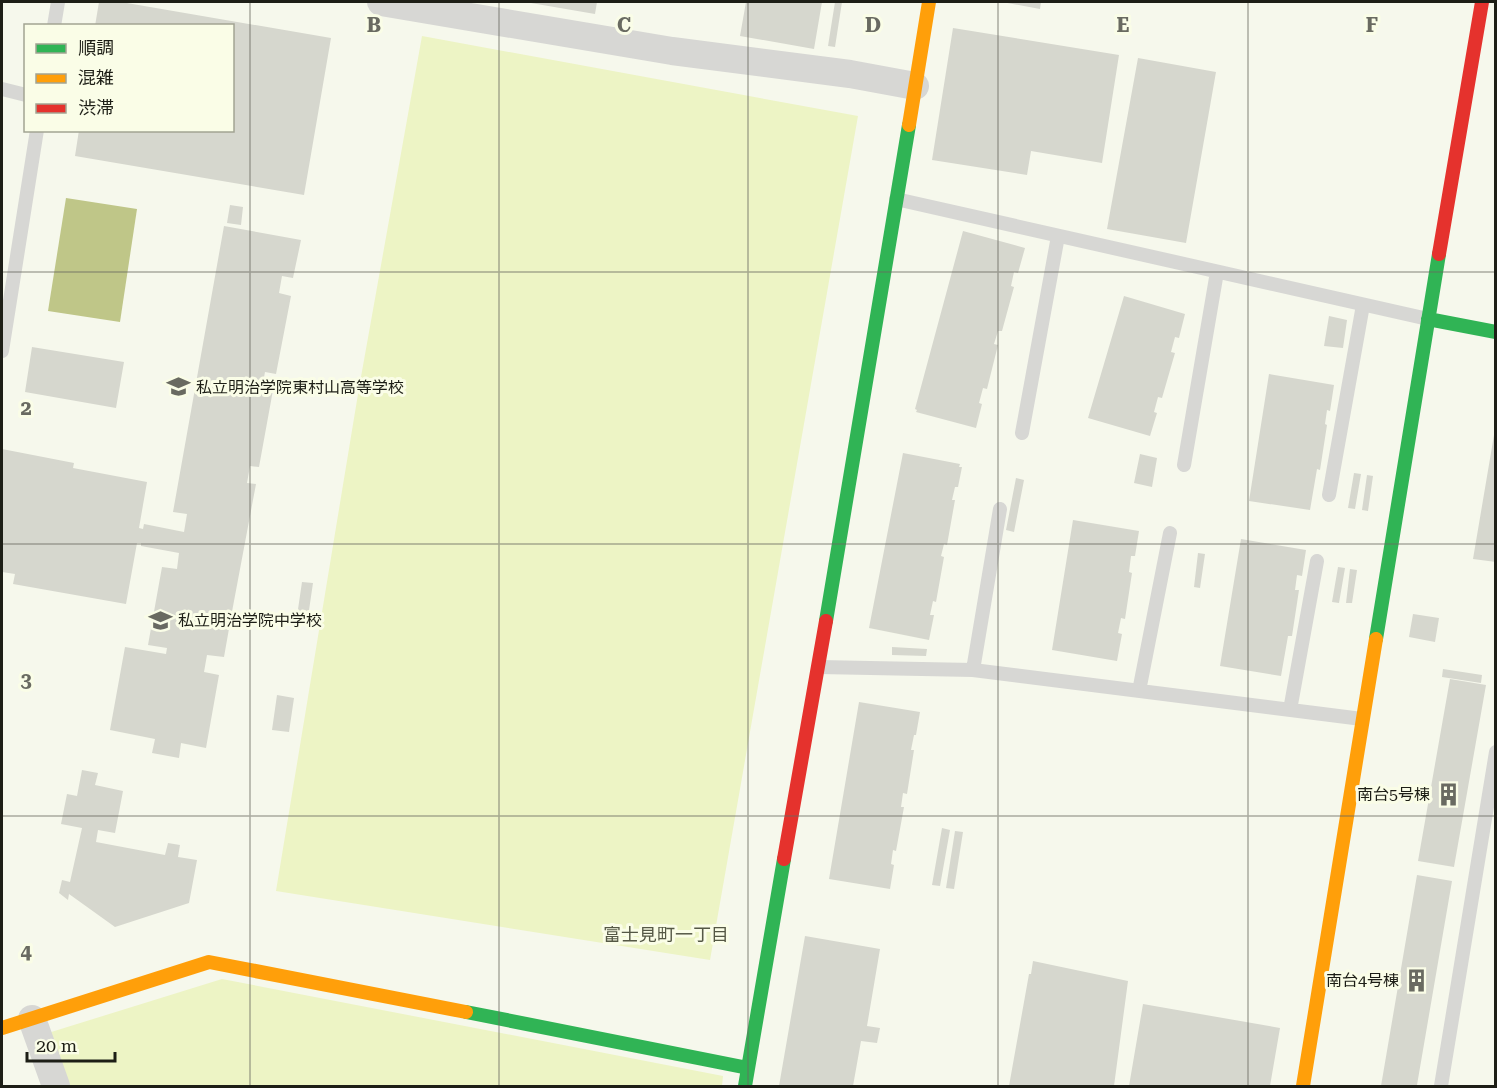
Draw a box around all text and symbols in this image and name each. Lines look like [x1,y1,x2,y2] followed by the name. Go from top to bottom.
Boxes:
[367,13,381,37] text: B
[617,13,631,37] text: C
[865,13,881,37] text: D
[1117,13,1130,37] text: E
[1366,13,1378,37] text: F
[24,24,234,132] legend
[78,37,114,58] text: 順調
[78,67,114,88] text: 混雑
[78,97,114,118] text: 渋滞
[165,374,191,400] school or university icon: 私立明治学院東村山高等学校
[196,378,404,397] place label: 私立明治学院東村山高等学校
[20,396,32,420] text: 2
[147,607,173,633] school or university icon: 私立明治学院中学校
[178,611,322,630] place label: 私立明治学院中学校
[20,668,32,692] text: 3
[1435,781,1461,807] building icon: 南台5号棟
[1357,785,1430,804] place label: 南台5号棟
[603,924,729,945] district label: 富士見町一丁目
[20,940,32,964] text: 4
[1404,967,1430,993] building icon: 南台4号棟
[1326,971,1399,990] place label: 南台4号棟
[27,1025,116,1063] scale bar
[36,1035,77,1056] text: 20 m

